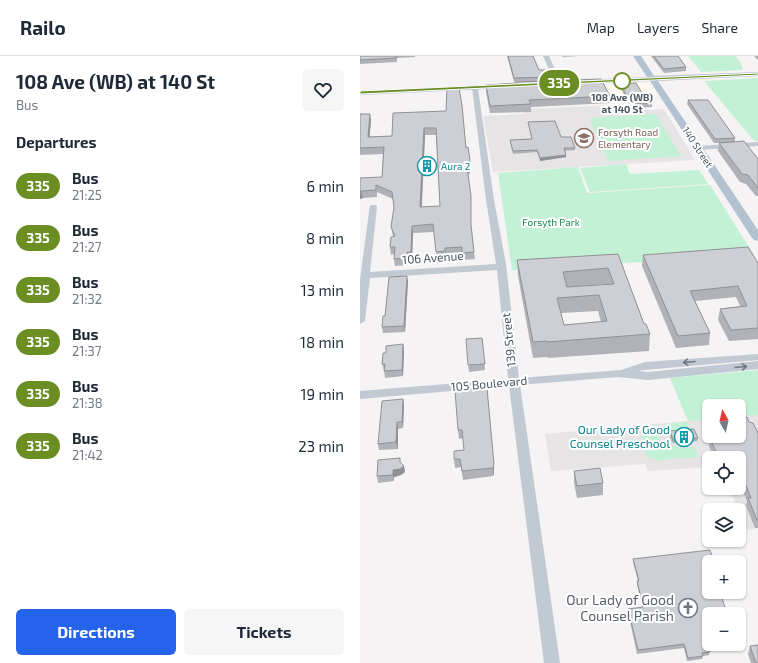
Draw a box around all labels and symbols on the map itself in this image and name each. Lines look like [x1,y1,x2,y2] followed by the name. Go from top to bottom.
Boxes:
[536,70,582,96] line badge: 335
[613,72,631,90] marker: 108 Ave (WB) at 140 St
[591,91,653,115] place label: 108 Ave (WB) at 140 St
[680,124,716,170] street label: 140 Street
[598,126,658,150] place label: Forsyth Road Elementary
[573,127,595,149] school or university icon: Forsyth Road Elementary
[416,155,438,177] building icon: Aura 2
[441,160,471,172] place label: Aura 2
[522,216,580,228] park label: Forsyth Park
[402,248,464,266] street label: 106 Avenue
[498,312,518,368] street label: 139 Street
[683,359,696,366] one-way arrow
[734,363,747,370] one-way arrow
[450,373,528,393] street label: 105 Boulevard
[702,399,746,443] north arrow
[570,422,670,450] place label: Our Lady of Good Counsel Preschool
[673,426,695,448] building icon: Our Lady of Good Counsel Preschool
[566,591,674,624] place label: Our Lady of Good Counsel Parish
[677,597,699,619] church icon: Our Lady of Good Counsel Parish

